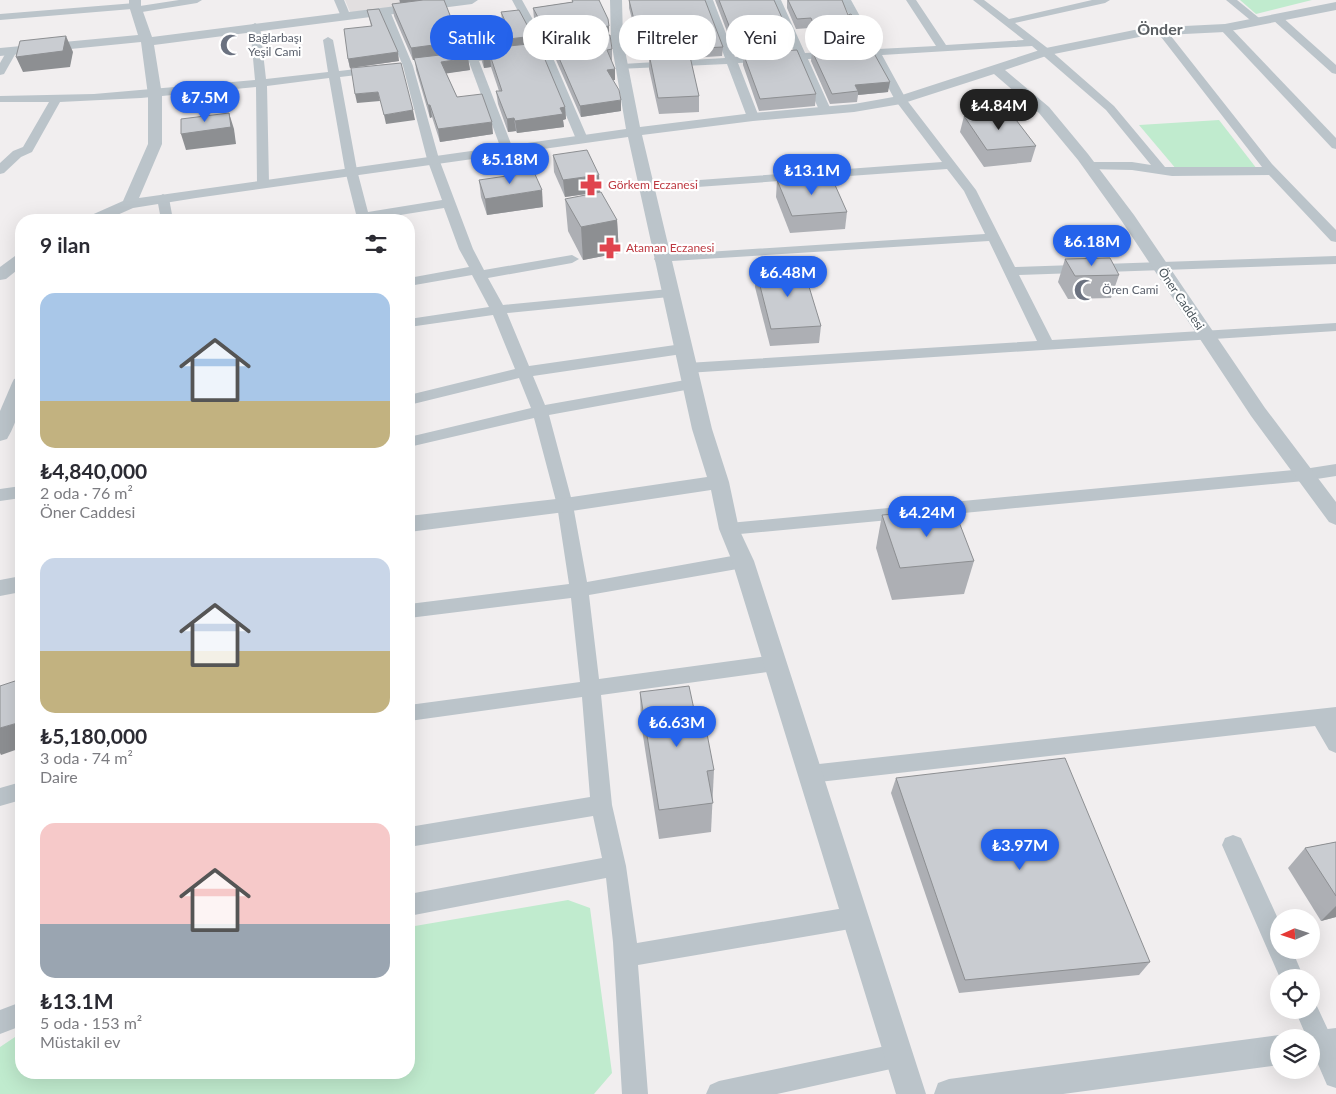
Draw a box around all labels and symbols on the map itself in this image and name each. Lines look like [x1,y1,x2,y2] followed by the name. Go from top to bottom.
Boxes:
[1137,19,1183,38] district label: Önder
[248,30,302,59] place label: Bağlarbaşı Yeşil Cami
[218,32,244,58] mosque icon: Bağlarbaşı Yeşil Cami
[170,80,240,123] pin: ₺7.5M
[958,88,1040,131] pin: ₺4.84M
[469,142,551,185] pin: ₺5.18M
[771,154,853,196] pin: ₺13.1M
[578,172,604,198] pharmacy icon: Görkem Eczanesi
[608,177,698,192] place label: Görkem Eczanesi
[1051,224,1133,267] pin: ₺6.18M
[597,235,623,261] pharmacy icon: Ataman Eczanesi
[626,240,715,255] place label: Ataman Eczanesi
[747,256,829,298] pin: ₺6.48M
[1155,265,1208,333] street label: Öner Caddesi
[1072,277,1098,303] mosque icon: Ören Cami
[1102,282,1159,297] place label: Ören Cami
[886,496,968,538] pin: ₺4.24M
[636,706,718,748] pin: ₺6.63M
[979,828,1061,871] pin: ₺3.97M
[1270,909,1320,959] north arrow

